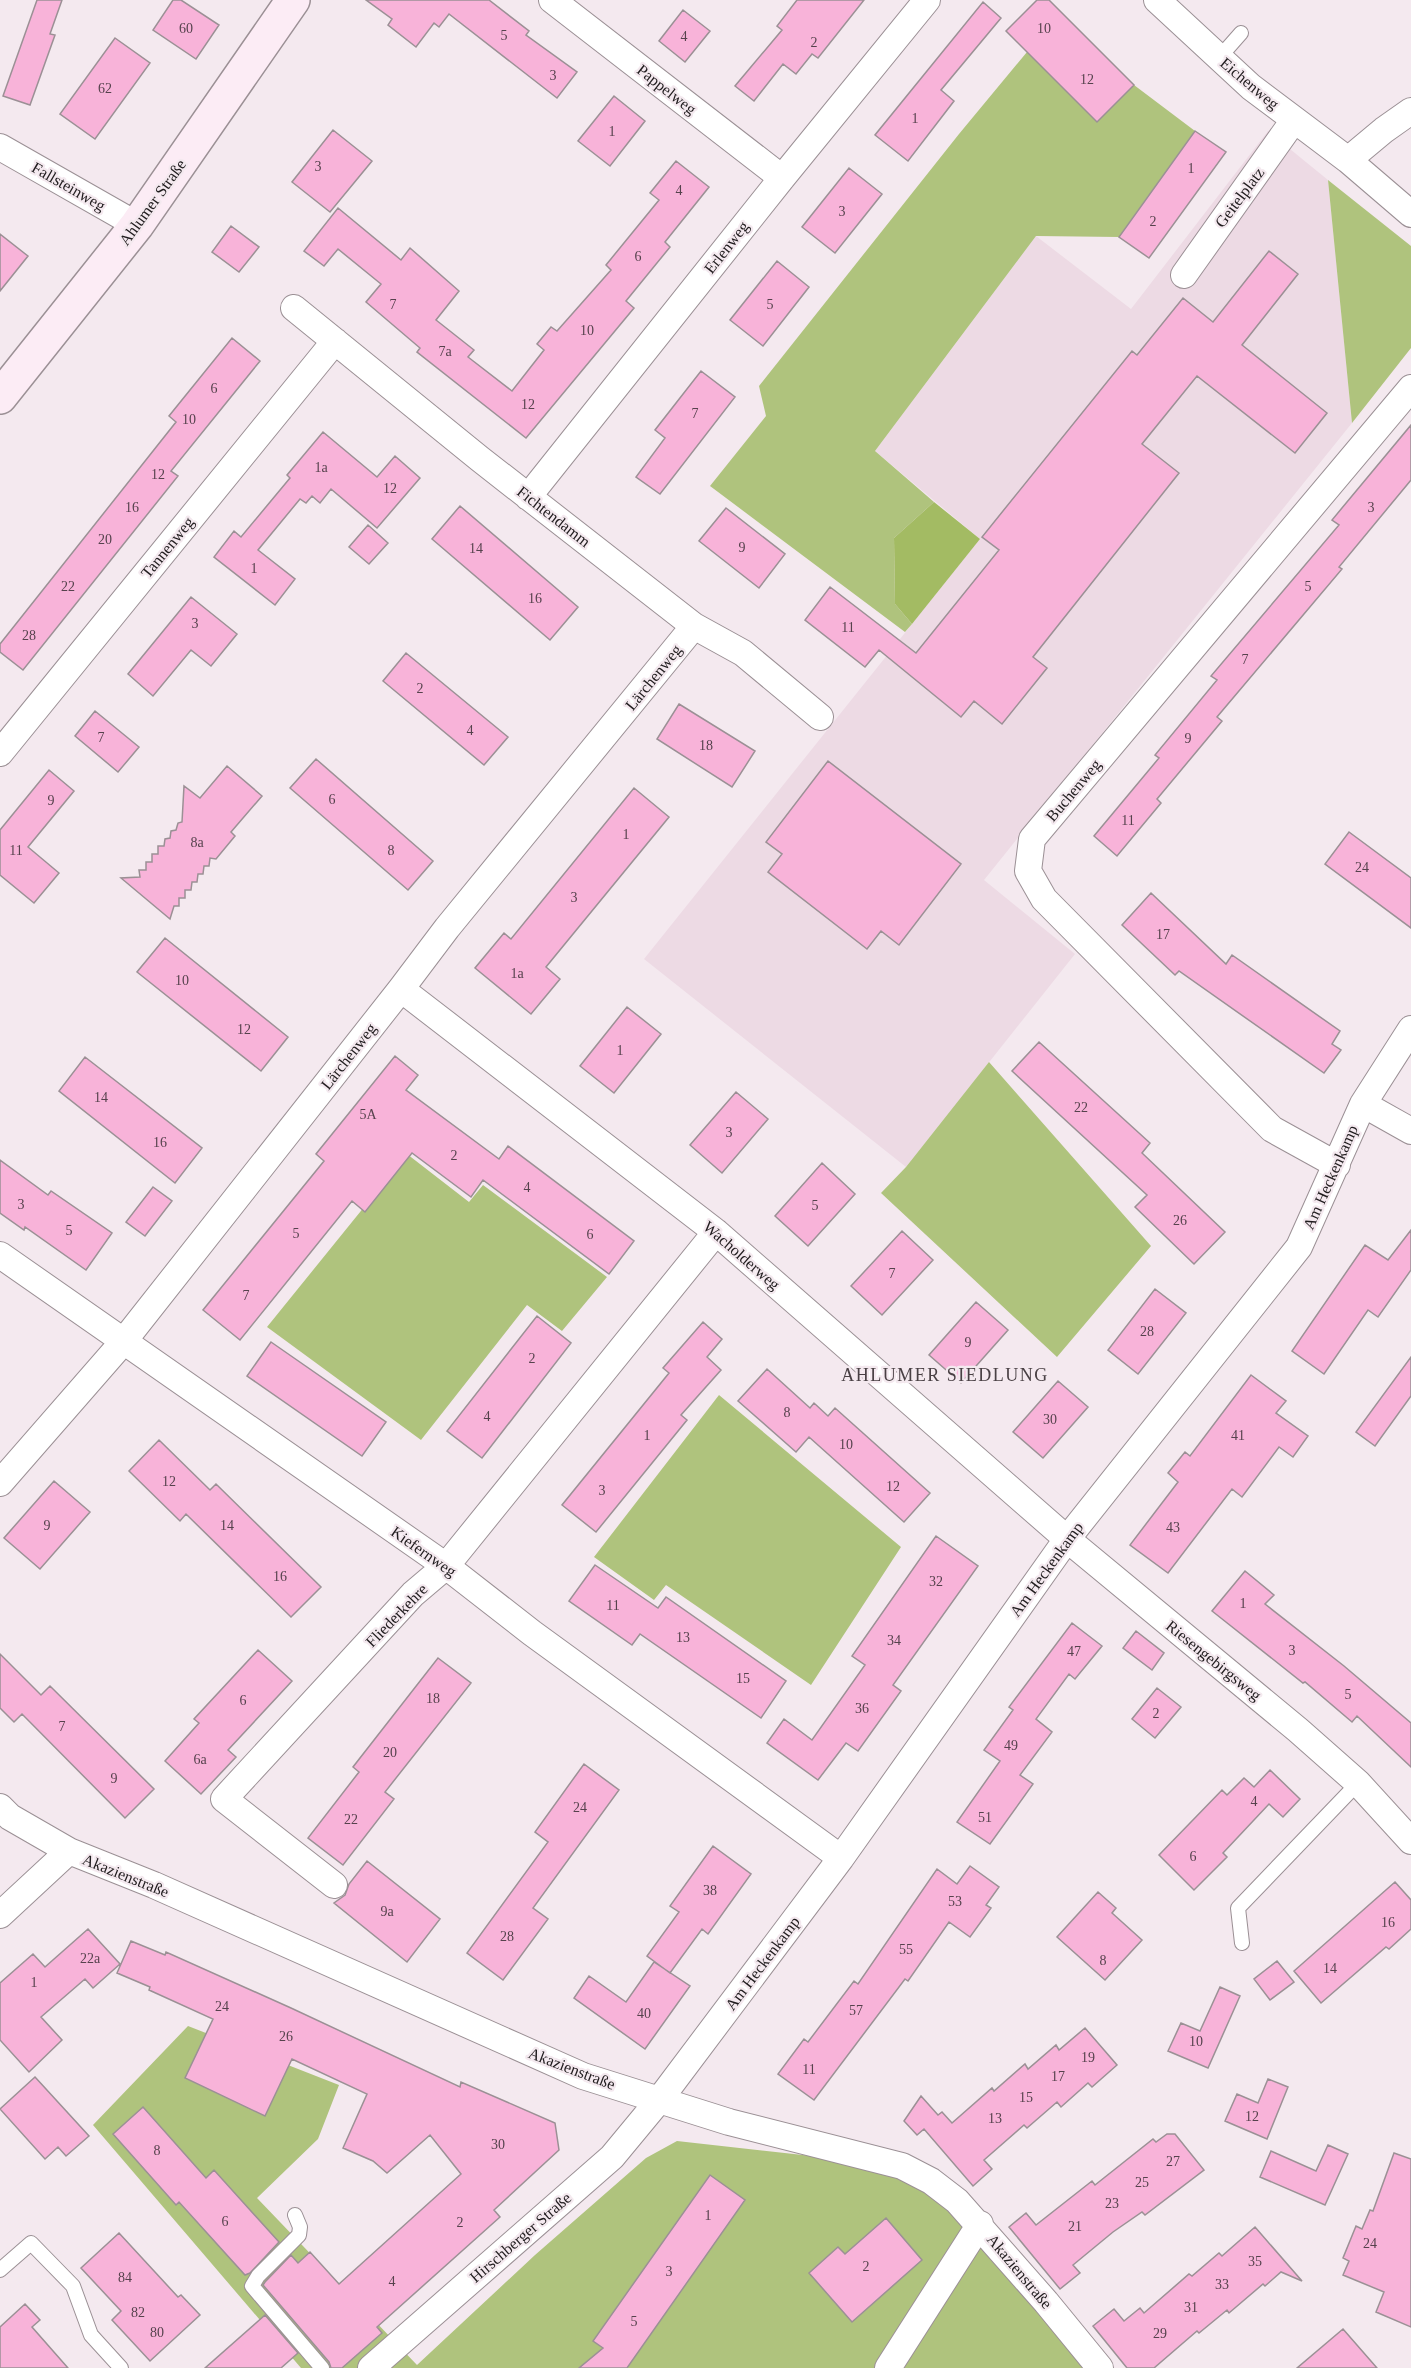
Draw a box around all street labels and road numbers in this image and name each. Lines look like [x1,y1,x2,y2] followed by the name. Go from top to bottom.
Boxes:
[1216,54,1282,114] street label: Eichenweg
[633,61,700,118] street label: Pappelweg
[116,156,189,248] street label: Ahlumer Straße
[29,159,108,215] street label: Fallsteinweg
[1211,164,1268,231] street label: Geitelplatz
[701,218,753,277] street label: Erlenweg
[514,483,594,551] street label: Fichtendamm
[138,513,198,582] street label: Tannenweg
[622,641,686,714] street label: Lärchenweg
[1043,756,1105,825] street label: Buchenweg
[317,1020,380,1093] street label: Lärchenweg
[1300,1122,1362,1232] street label: Am Heckenkamp
[699,1218,783,1294] street label: Wacholderweg
[1006,1519,1087,1620] street label: Am Heckenkamp
[387,1523,460,1581] street label: Kiefernweg
[362,1580,431,1650] street label: Fliederkehre
[1162,1617,1265,1705] street label: Riesengebirgsweg
[80,1850,171,1900] street label: Akazienstraße
[722,1913,804,2014] street label: Am Heckenkamp
[526,2044,618,2093] street label: Akazienstraße
[466,2189,575,2287] street label: Hirschberger Straße
[984,2231,1056,2312] street label: Akazienstraße

